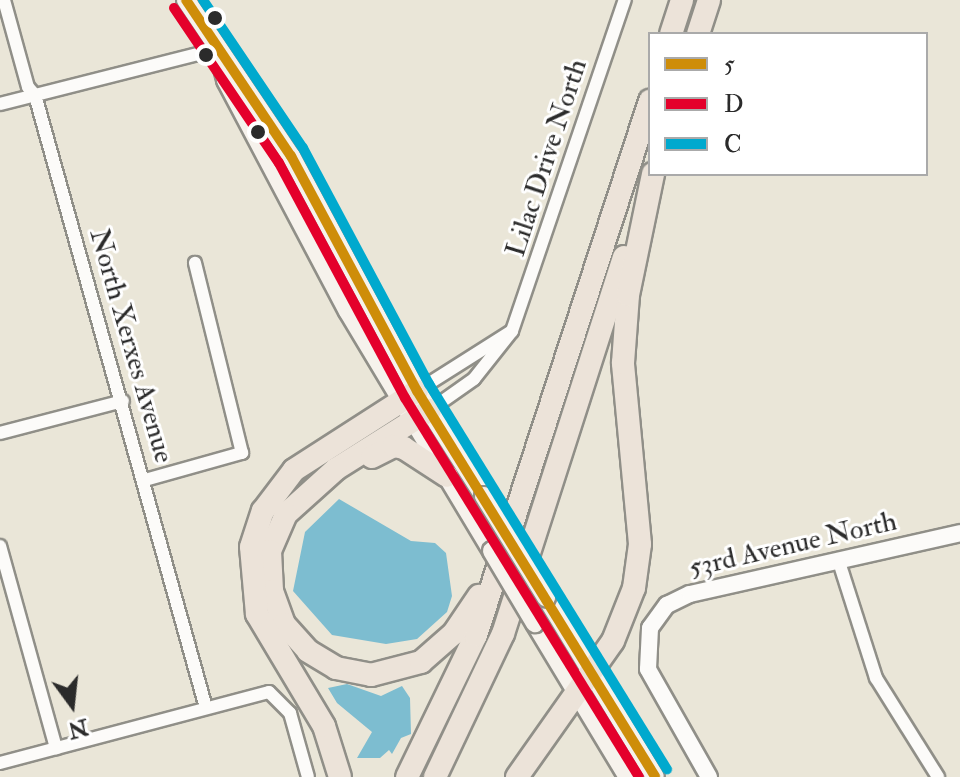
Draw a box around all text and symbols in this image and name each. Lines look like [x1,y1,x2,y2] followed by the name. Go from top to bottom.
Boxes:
[207,10,223,26] unlabelled marker
[648,32,928,176] legend
[198,47,214,63] unlabelled marker
[724,49,735,80] text: 5
[499,55,595,261] street label: Lilac Drive North
[724,89,744,120] text: D
[250,124,266,140] unlabelled marker
[724,129,742,160] text: C
[82,225,180,467] street label: North Xerxes Avenue
[686,505,900,585] street label: 53rd Avenue North
[32,665,112,745] north arrow
[65,712,91,744] text: N

